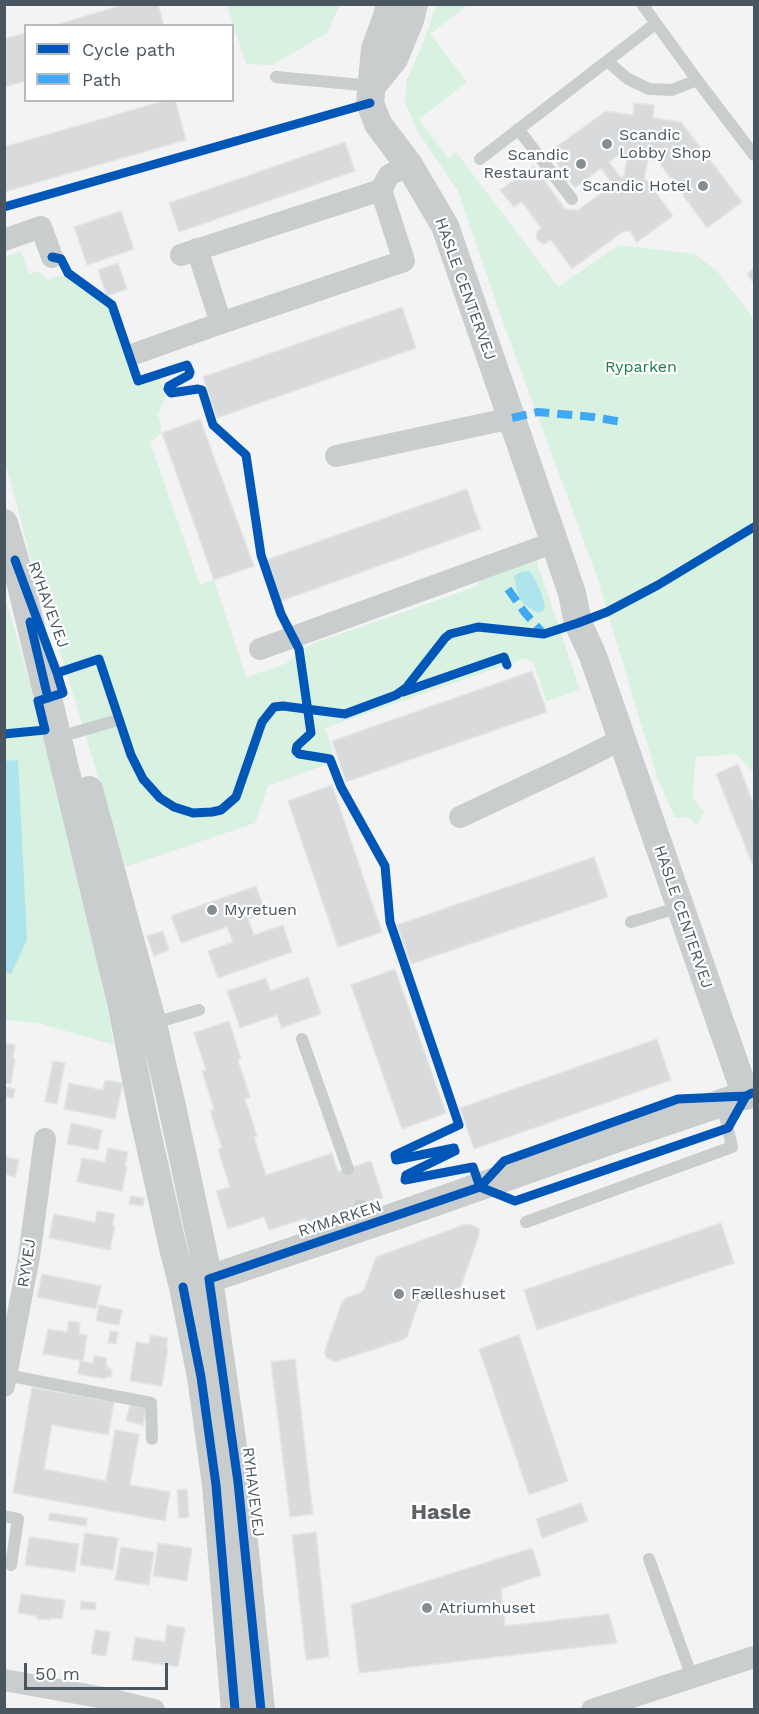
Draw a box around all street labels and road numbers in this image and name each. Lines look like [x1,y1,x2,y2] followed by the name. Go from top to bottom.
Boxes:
[430,215,500,363] street label: HASLE CENTERVEJ
[24,559,72,651] street label: RYHAVEVEJ
[649,843,717,991] street label: HASLE CENTERVEJ
[296,1197,384,1241] street label: RYMARKEN
[14,1237,40,1289] street label: RYVEJ
[238,1446,268,1538] street label: RYHAVEVEJ

